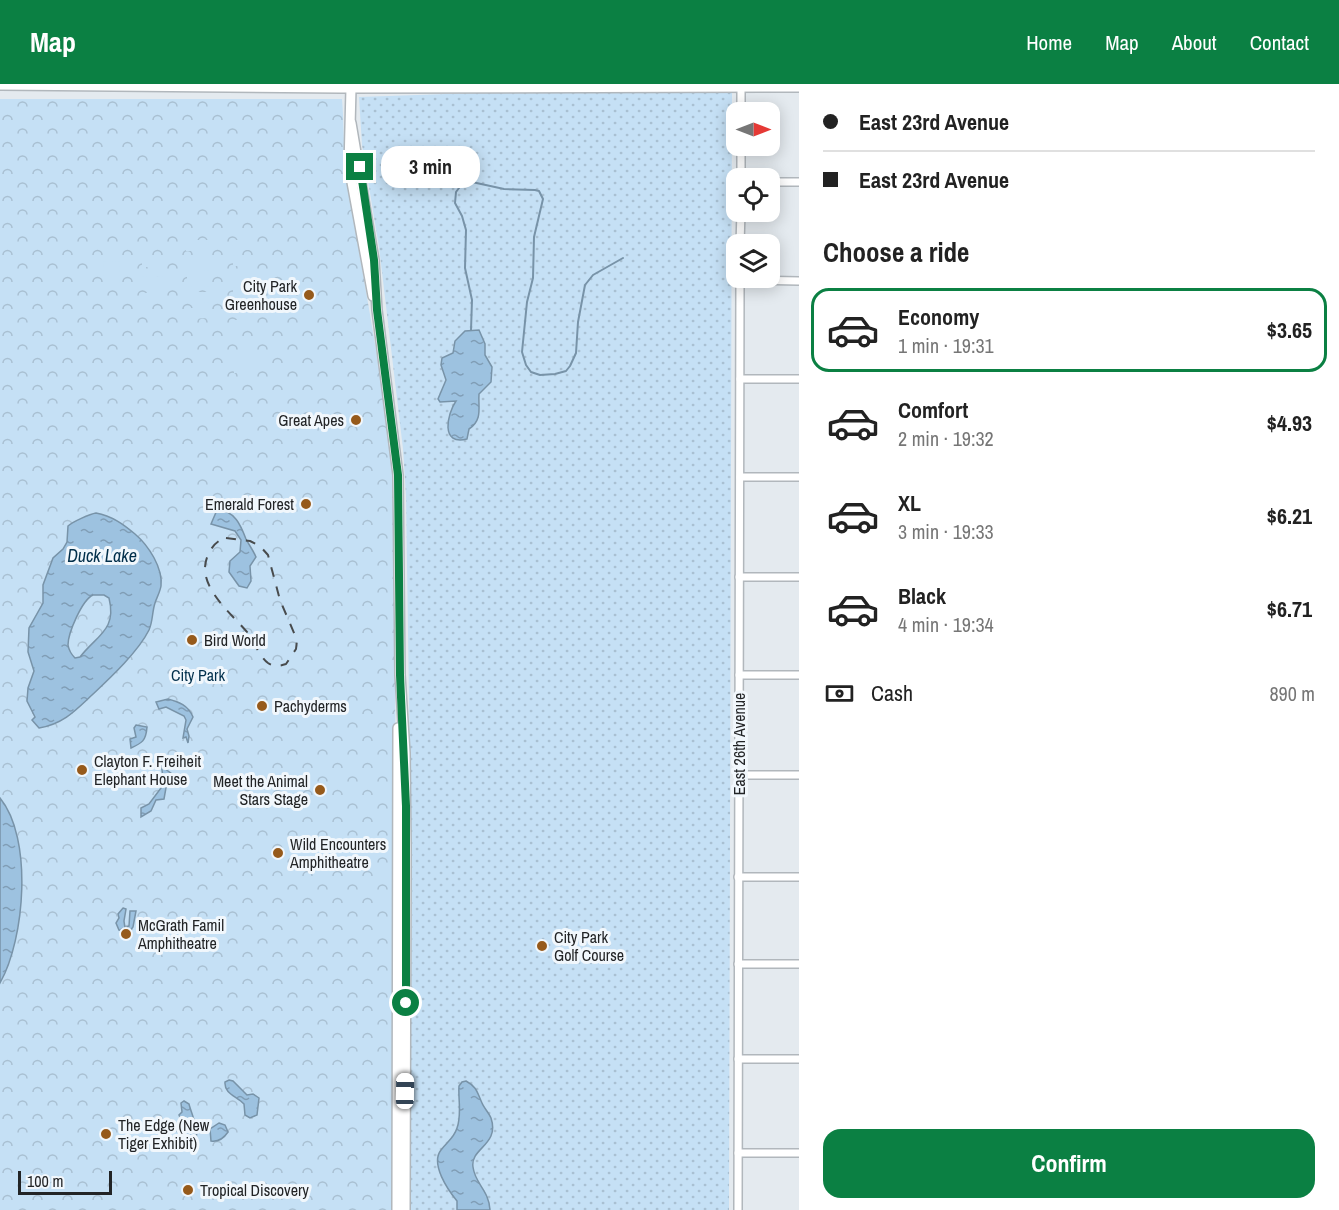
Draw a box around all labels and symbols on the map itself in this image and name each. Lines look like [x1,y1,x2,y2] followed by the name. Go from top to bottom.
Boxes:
[726,102,780,156] north arrow
[381,146,480,188] callout: 3 min
[346,153,373,180] route end
[225,275,297,315] place label: City Park Greenhouse
[302,288,316,302] marker: City Park Greenhouse
[278,409,344,431] place label: Great Apes
[349,413,363,427] marker: Great Apes
[205,493,294,515] place label: Emerald Forest
[299,497,313,511] marker: Emerald Forest
[67,543,137,568] water label: Duck Lake
[204,629,266,651] place label: Bird World
[185,633,199,647] marker: Bird World
[171,664,225,686] park label: City Park
[728,693,750,795] street label: East 26th Avenue
[274,695,347,717] place label: Pachyderms
[255,699,269,713] marker: Pachyderms
[94,750,202,790] place label: Clayton F. Freiheit Elephant House
[75,763,89,777] marker: Clayton F. Freiheit Elephant House
[213,770,308,810] place label: Meet the Animal Stars Stage
[313,783,327,797] marker: Meet the Animal Stars Stage
[289,833,386,873] place label: Wild Encounters Amphitheatre
[271,846,285,860] marker: Wild Encounters Amphitheatre
[137,914,224,954] place label: McGrath Famil Amphitheatre
[554,926,624,966] place label: City Park Golf Course
[119,927,133,941] marker: McGrath Famil Amphitheatre
[535,939,549,953] marker: City Park Golf Course
[392,989,419,1016] route start
[396,1073,414,1109] car
[118,1114,210,1154] place label: The Edge (New Tiger Exhibit)
[99,1127,113,1141] marker: The Edge (New Tiger Exhibit)
[18,1168,112,1196] scale bar
[200,1179,309,1201] place label: Tropical Discovery
[181,1183,195,1197] marker: Tropical Discovery

